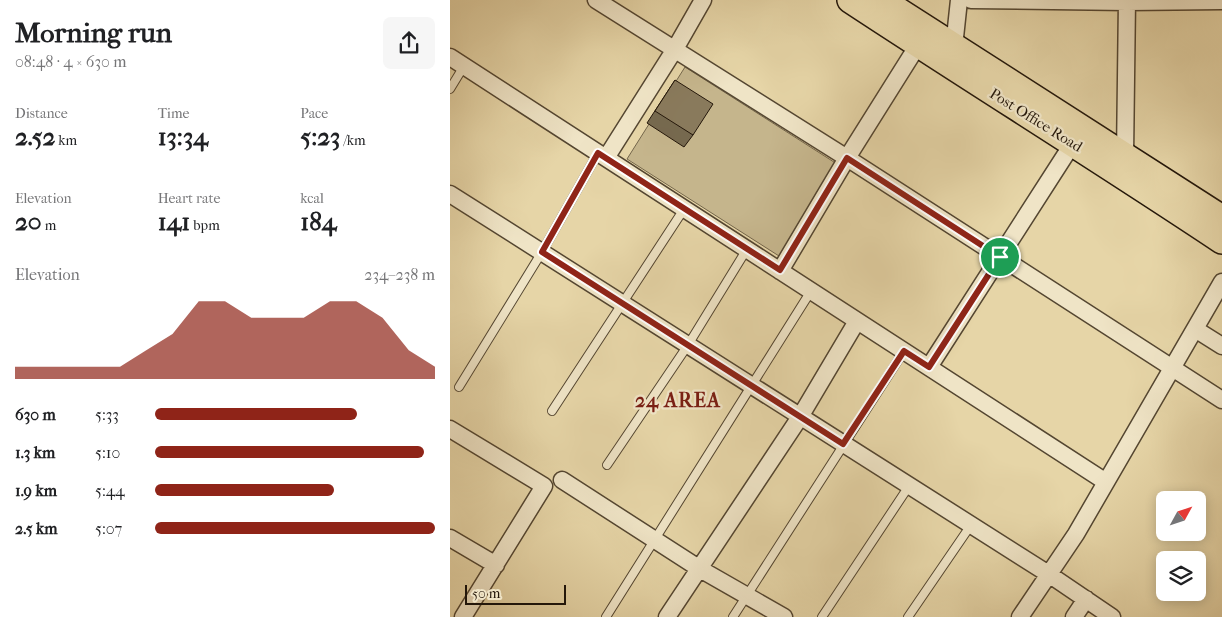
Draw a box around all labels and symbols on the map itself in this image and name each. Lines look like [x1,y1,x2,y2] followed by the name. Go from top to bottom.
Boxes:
[986,84,1086,156] street label: Post Office Road
[979,236,1021,278] pin
[635,389,721,413] district label: 24 AREA
[1156,491,1206,541] north arrow
[465,582,566,605] scale bar

